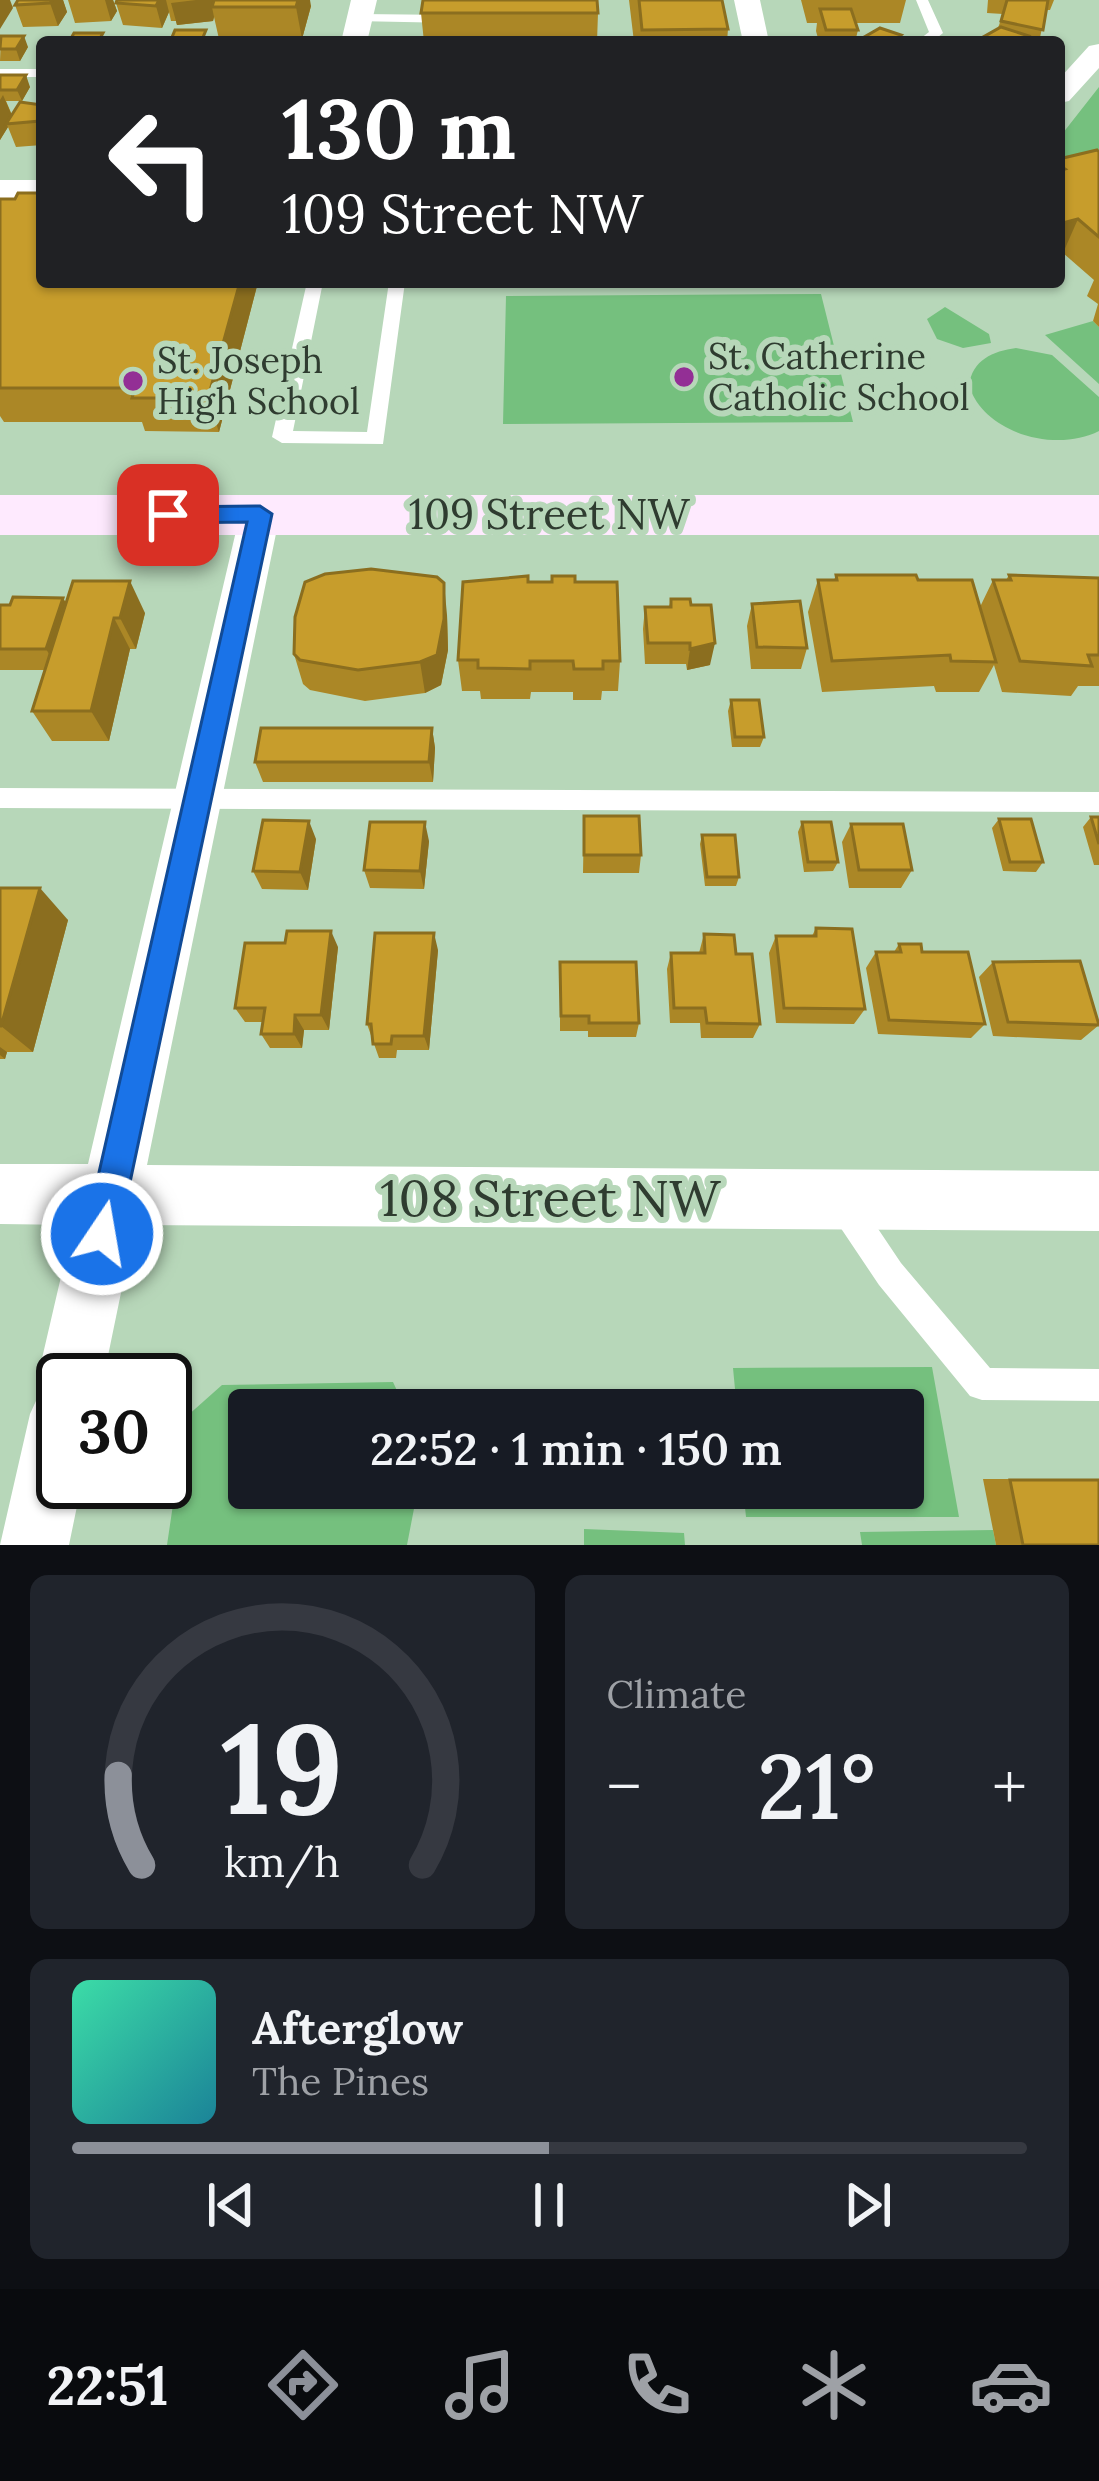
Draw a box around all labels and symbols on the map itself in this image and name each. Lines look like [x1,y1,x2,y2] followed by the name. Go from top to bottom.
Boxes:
[708,333,970,420] place label: St. Catherine Catholic School
[157,337,360,424] place label: St. Joseph High School
[671,364,697,390] marker: St. Catherine Catholic School
[120,368,146,394] marker: St. Joseph High School
[117,464,219,566] pin
[409,487,691,541] street label: 109 Street NW
[380,1165,721,1230] street label: 108 Street NW
[39,1171,165,1297] position arrow
[36,1353,192,1509] speed limit sign: 30

